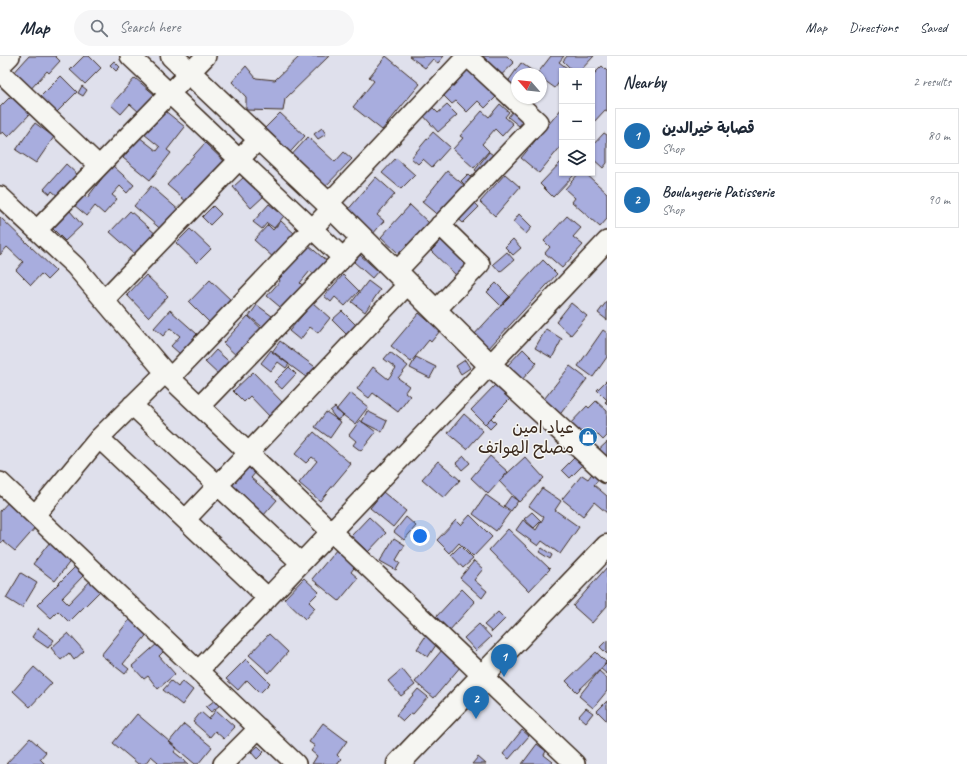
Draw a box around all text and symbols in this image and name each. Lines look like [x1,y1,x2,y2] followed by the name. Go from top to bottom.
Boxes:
[74,10,354,46] search box
[20,16,50,40] text: Map
[88,17,110,39] icon: search
[120,18,181,37] text: Search here
[806,19,827,36] text: Map
[849,19,898,36] text: Directions
[920,19,947,36] text: Saved
[511,68,547,104] north arrow
[559,68,595,176] map controls
[559,68,595,104] button: +
[623,72,666,93] text: Nearby
[913,74,951,90] text: 2 results
[559,104,595,140] button: −
[662,119,755,138] text: قصابة خيرالدين
[634,128,640,144] text: 1
[928,128,950,144] text: 80 m
[559,140,595,176] button: layers
[662,141,684,157] text: Shop
[662,183,774,202] text: Boulangerie Patisserie
[634,192,640,208] text: 2
[928,192,950,208] text: 90 m
[662,202,684,218] text: Shop
[478,417,574,459] place label: عياد امين مصلح الهواتف
[577,426,599,448] shop icon: عياد امين مصلح الهواتف
[410,526,430,546] your location
[491,644,517,677] pin: 1
[463,686,489,719] pin: 2

